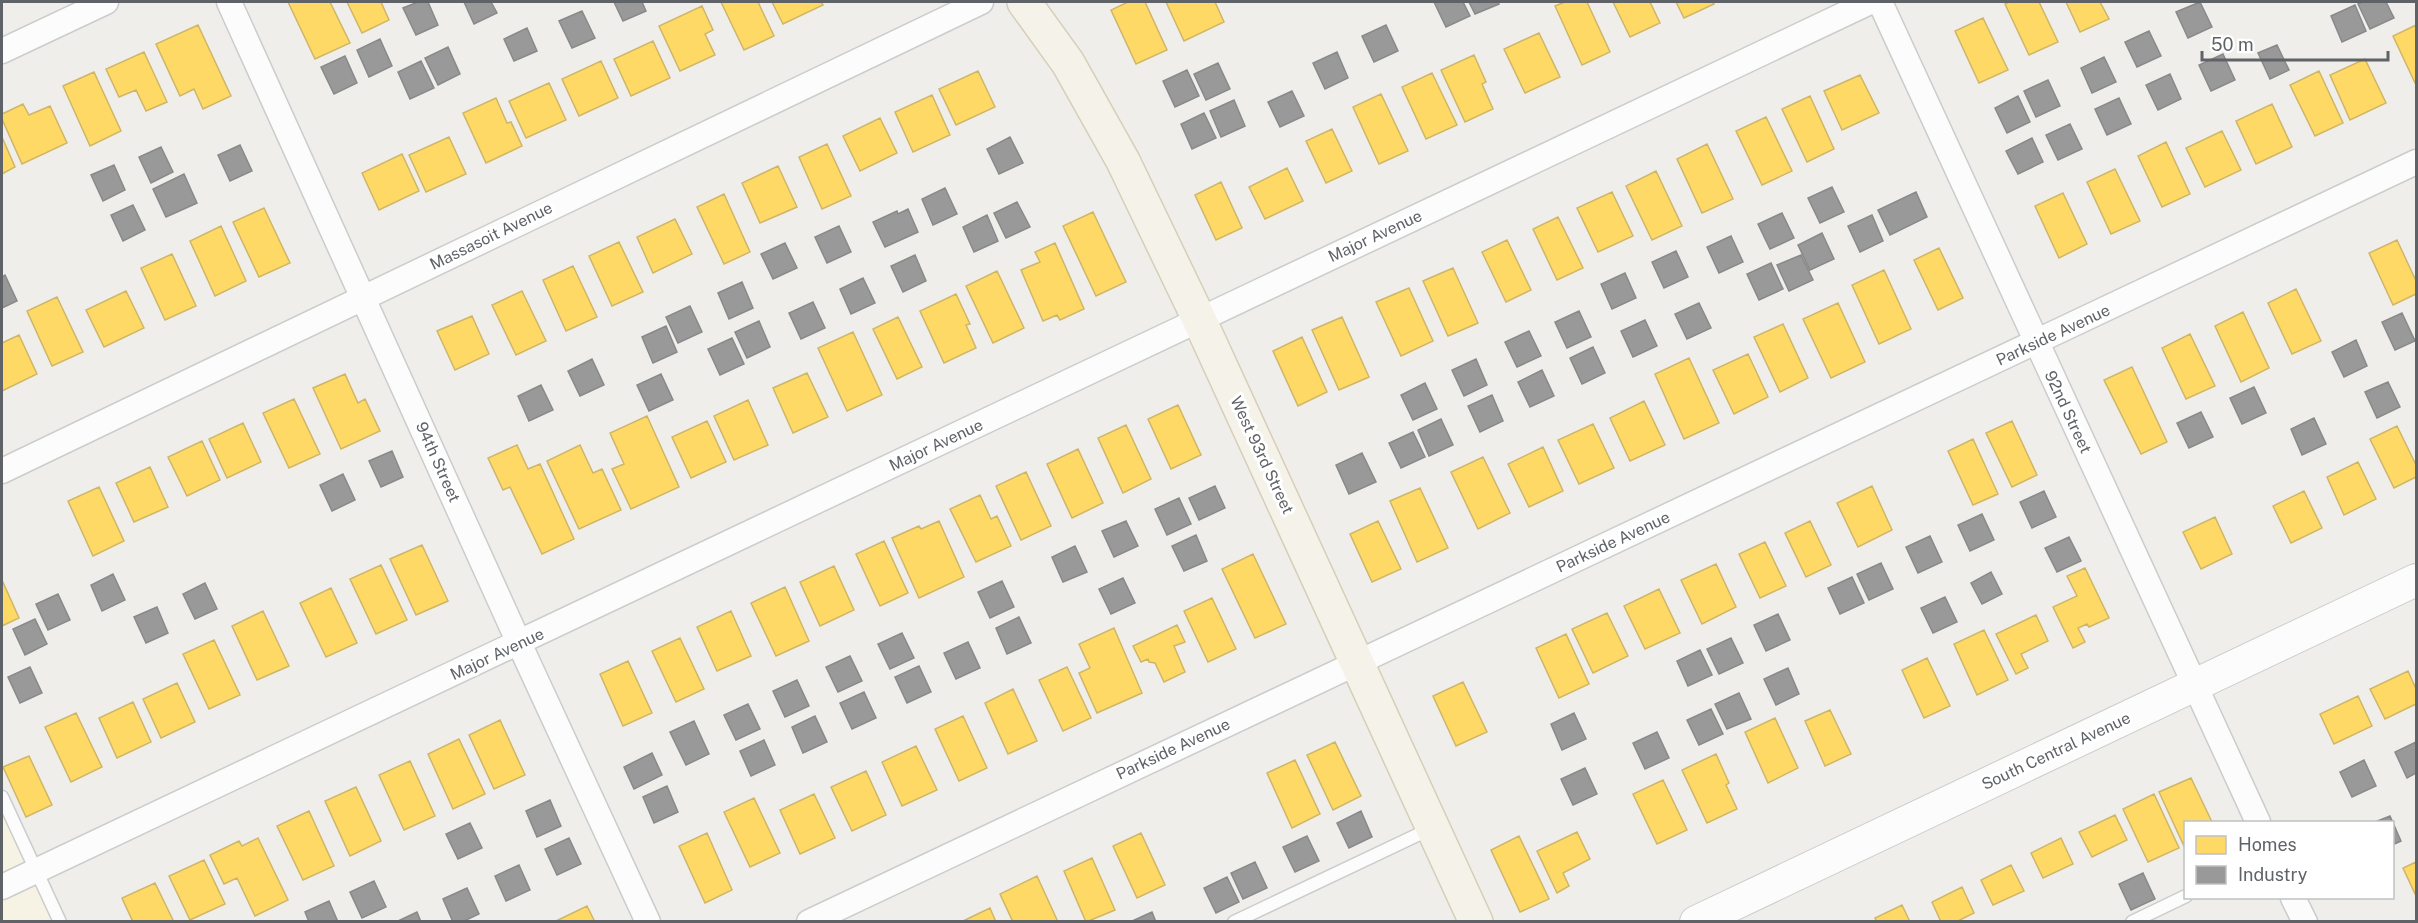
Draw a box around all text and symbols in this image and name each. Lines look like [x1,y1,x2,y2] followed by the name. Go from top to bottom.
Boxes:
[2202,24,2388,62] scale bar
[2211,34,2254,55] text: 50 m
[427,198,555,274] street label: Massasoit Avenue
[1325,206,1425,266] street label: Major Avenue
[1993,300,2113,370] street label: Parkside Avenue
[2041,368,2095,456] street label: 92nd Street
[1226,393,1298,517] street label: West 93rd Street
[886,415,986,475] street label: Major Avenue
[412,419,464,505] street label: 94th Street
[1553,507,1673,577] street label: Parkside Avenue
[447,624,547,684] street label: Major Avenue
[1979,708,2133,794] street label: South Central Avenue
[1113,714,1233,784] street label: Parkside Avenue
[2184,821,2394,899] legend
[2238,834,2297,855] text: Homes
[2238,864,2308,885] text: Industry

